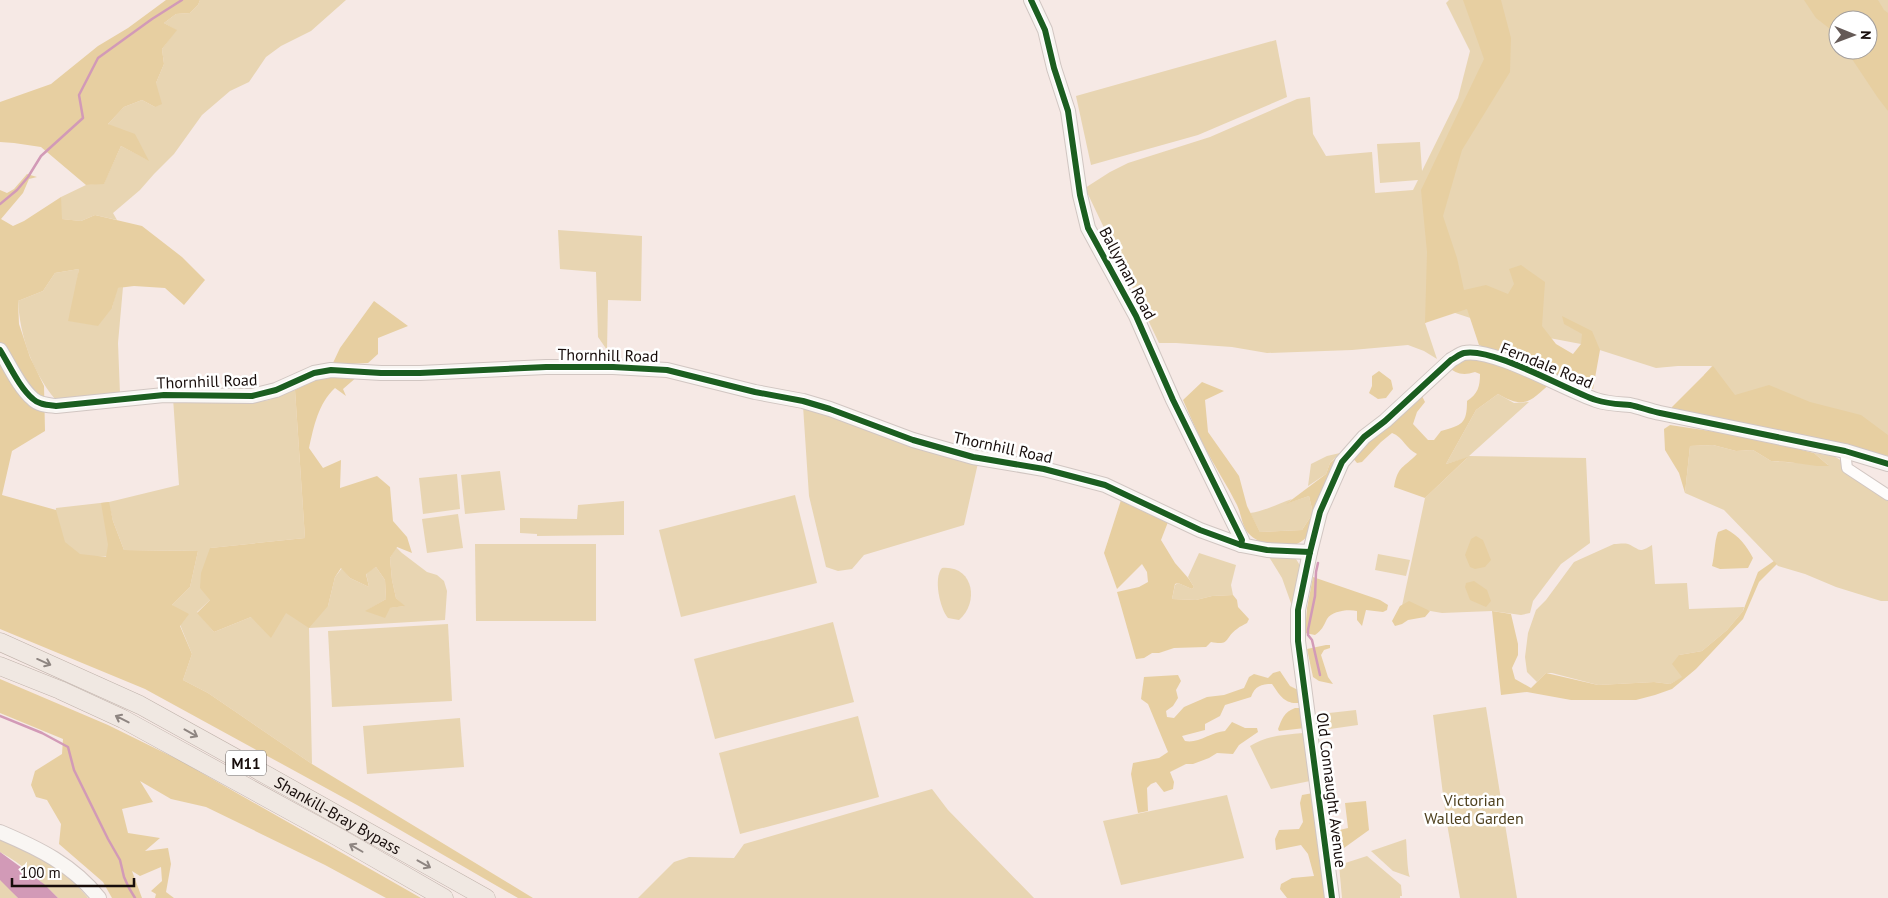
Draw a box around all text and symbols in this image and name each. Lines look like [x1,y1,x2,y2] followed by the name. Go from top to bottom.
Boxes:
[1828,10,1878,60] north arrow
[1857,30,1875,40] text: N
[1095,223,1161,323] street label: Ballyman Road
[1498,337,1596,393] street label: Ferndale Road
[557,344,659,366] street label: Thornhill Road
[156,369,258,393] street label: Thornhill Road
[952,427,1054,467] street label: Thornhill Road
[36,658,51,668] one-way arrow
[1313,711,1351,869] street label: Old Connaught Avenue
[114,714,129,724] one-way arrow
[183,728,198,738] one-way arrow
[226,750,266,776] road number: M11
[271,772,405,859] street label: Shankill-Bray Bypass
[1424,790,1524,828] park label: Victorian Walled Garden
[349,842,364,852] one-way arrow
[12,856,135,888] scale bar
[416,860,431,869] one-way arrow
[20,863,61,882] text: 100 m

